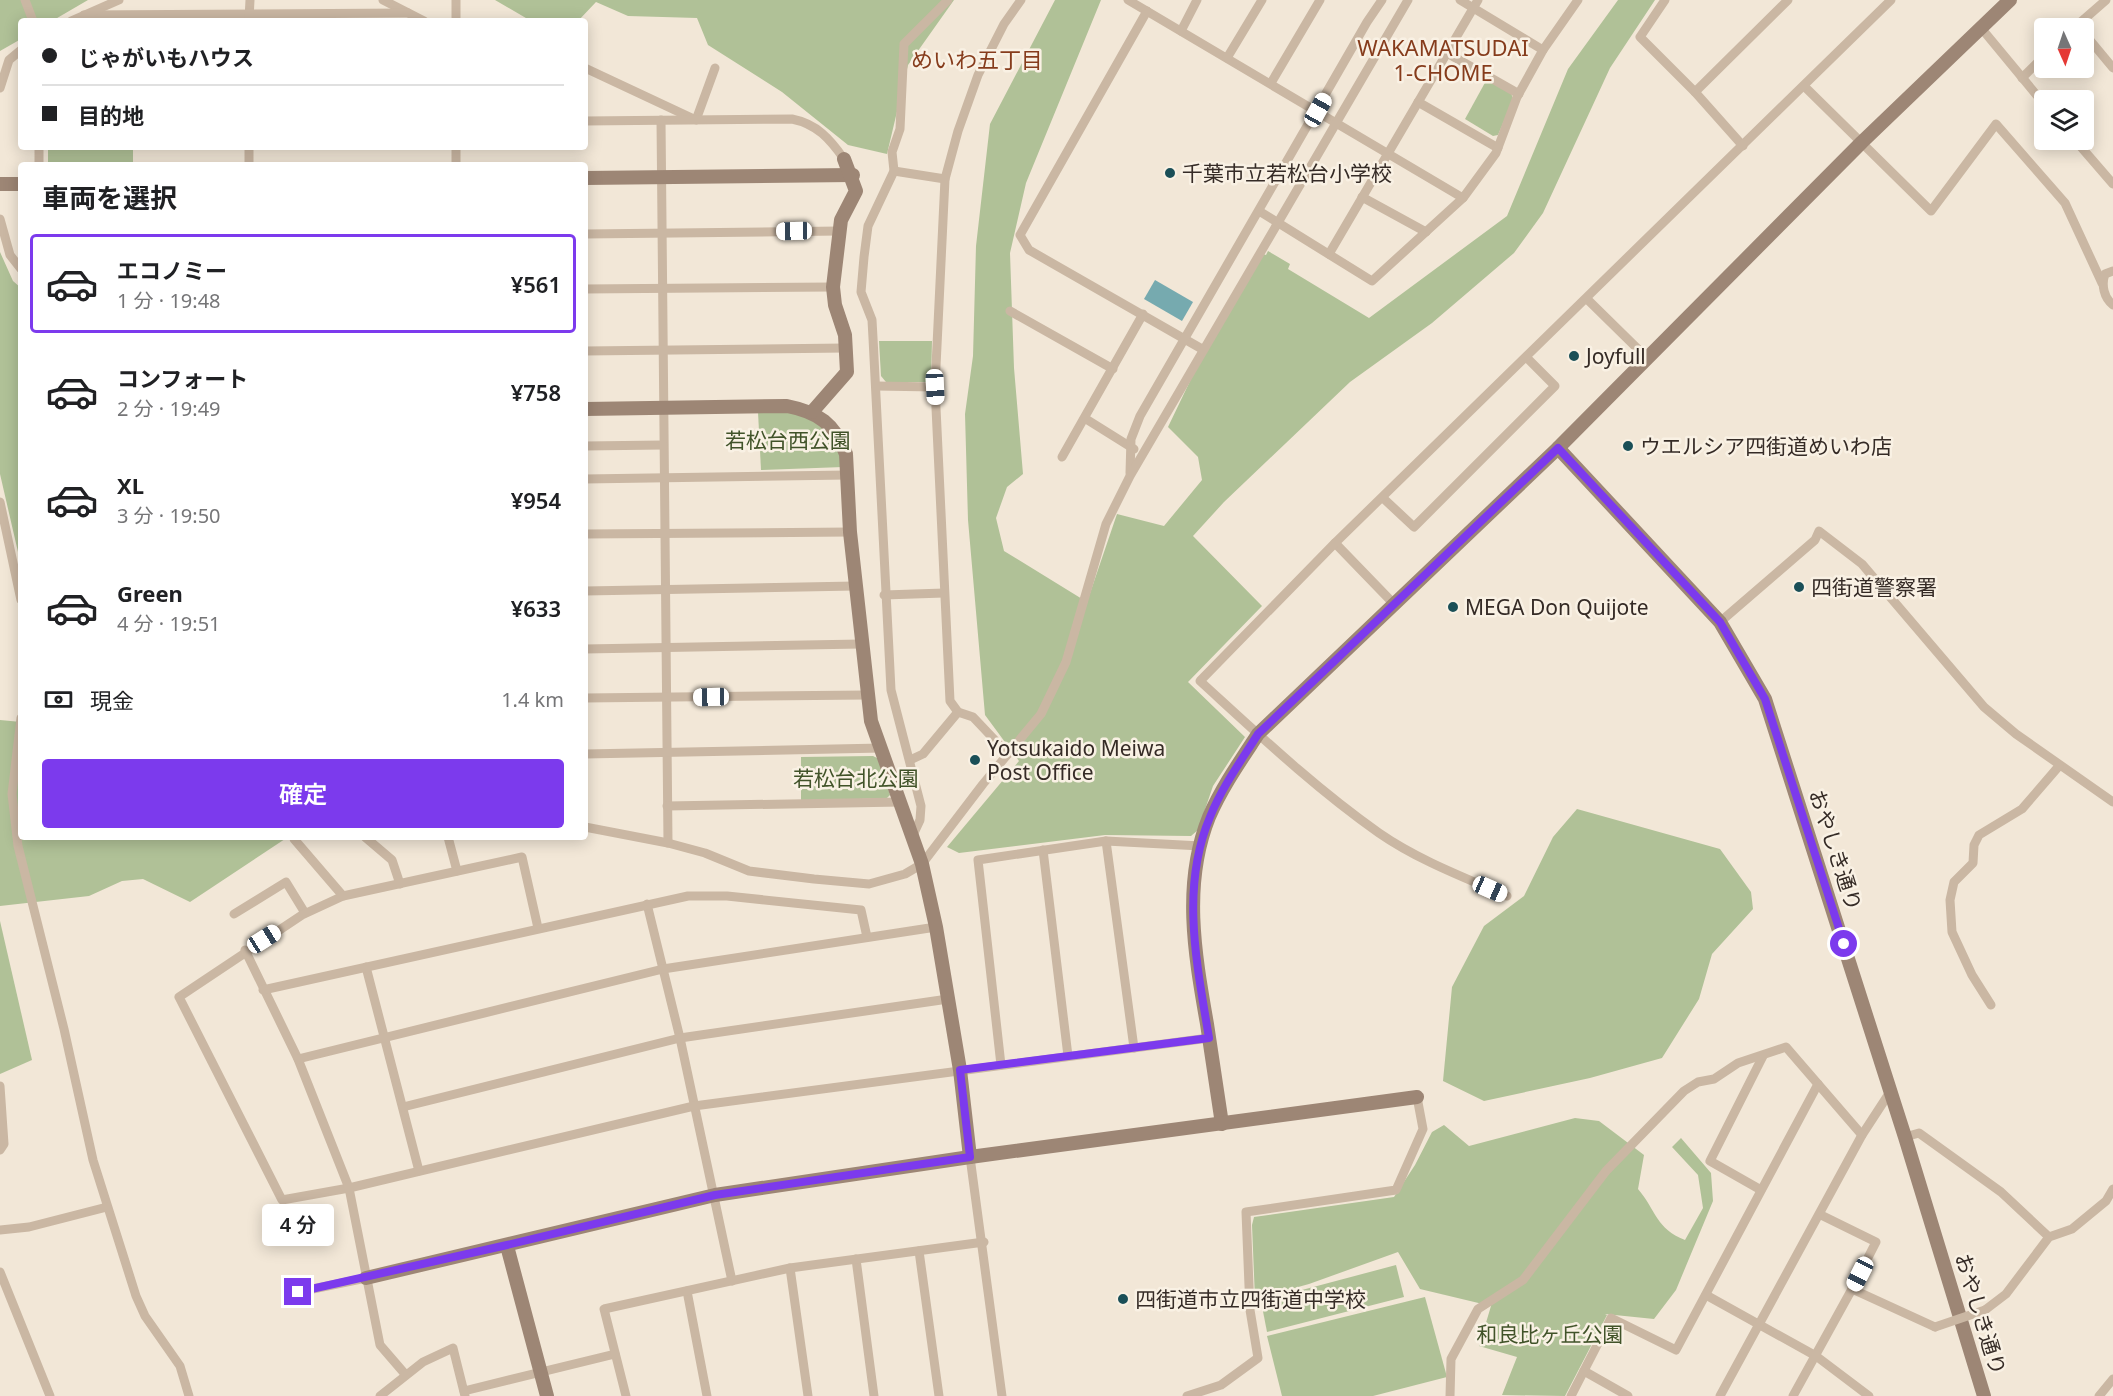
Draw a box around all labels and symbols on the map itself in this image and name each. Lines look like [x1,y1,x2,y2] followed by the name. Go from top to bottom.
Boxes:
[2034,18,2094,78] north arrow
[1357,32,1529,87] district label: WAKAMATSUDAI 1-CHOME
[911,44,1043,74] district label: めいわ五丁目
[1301,90,1335,130] car
[1182,159,1392,187] place label: 千葉市立若松台小学校
[1163,166,1177,180] marker: 千葉市立若松台小学校
[776,222,812,240] car
[1584,342,1646,370] place label: Joyfull
[1567,349,1581,363] marker: Joyfull
[925,369,945,405] car
[725,426,851,454] park label: 若松台西公園
[1640,432,1892,460] place label: ウエルシア四街道めいわ店
[1621,439,1635,453] marker: ウエルシア四街道めいわ店
[1811,573,1937,601] place label: 四街道警察署
[1792,580,1806,594] marker: 四街道警察署
[1465,593,1649,621] place label: MEGA Don Quijote
[1446,600,1460,614] marker: MEGA Don Quijote
[693,688,729,706] car
[987,734,1165,786] place label: Yotsukaido Meiwa Post Office
[968,753,982,767] marker: Yotsukaido Meiwa Post Office
[793,764,919,792] park label: 若松台北公園
[1803,786,1869,914] street label: おやしき通り
[1470,873,1510,905] car
[244,922,284,956] car
[1830,930,1857,957] route start
[262,1205,334,1247] callout: 4 分
[1949,1250,2013,1378] street label: おやしき通り
[1844,1254,1876,1294] car
[284,1278,311,1305] route end
[1135,1285,1366,1313] place label: 四街道市立四街道中学校
[1116,1292,1130,1306] marker: 四街道市立四街道中学校
[1477,1320,1624,1348] park label: 和良比ヶ丘公園

